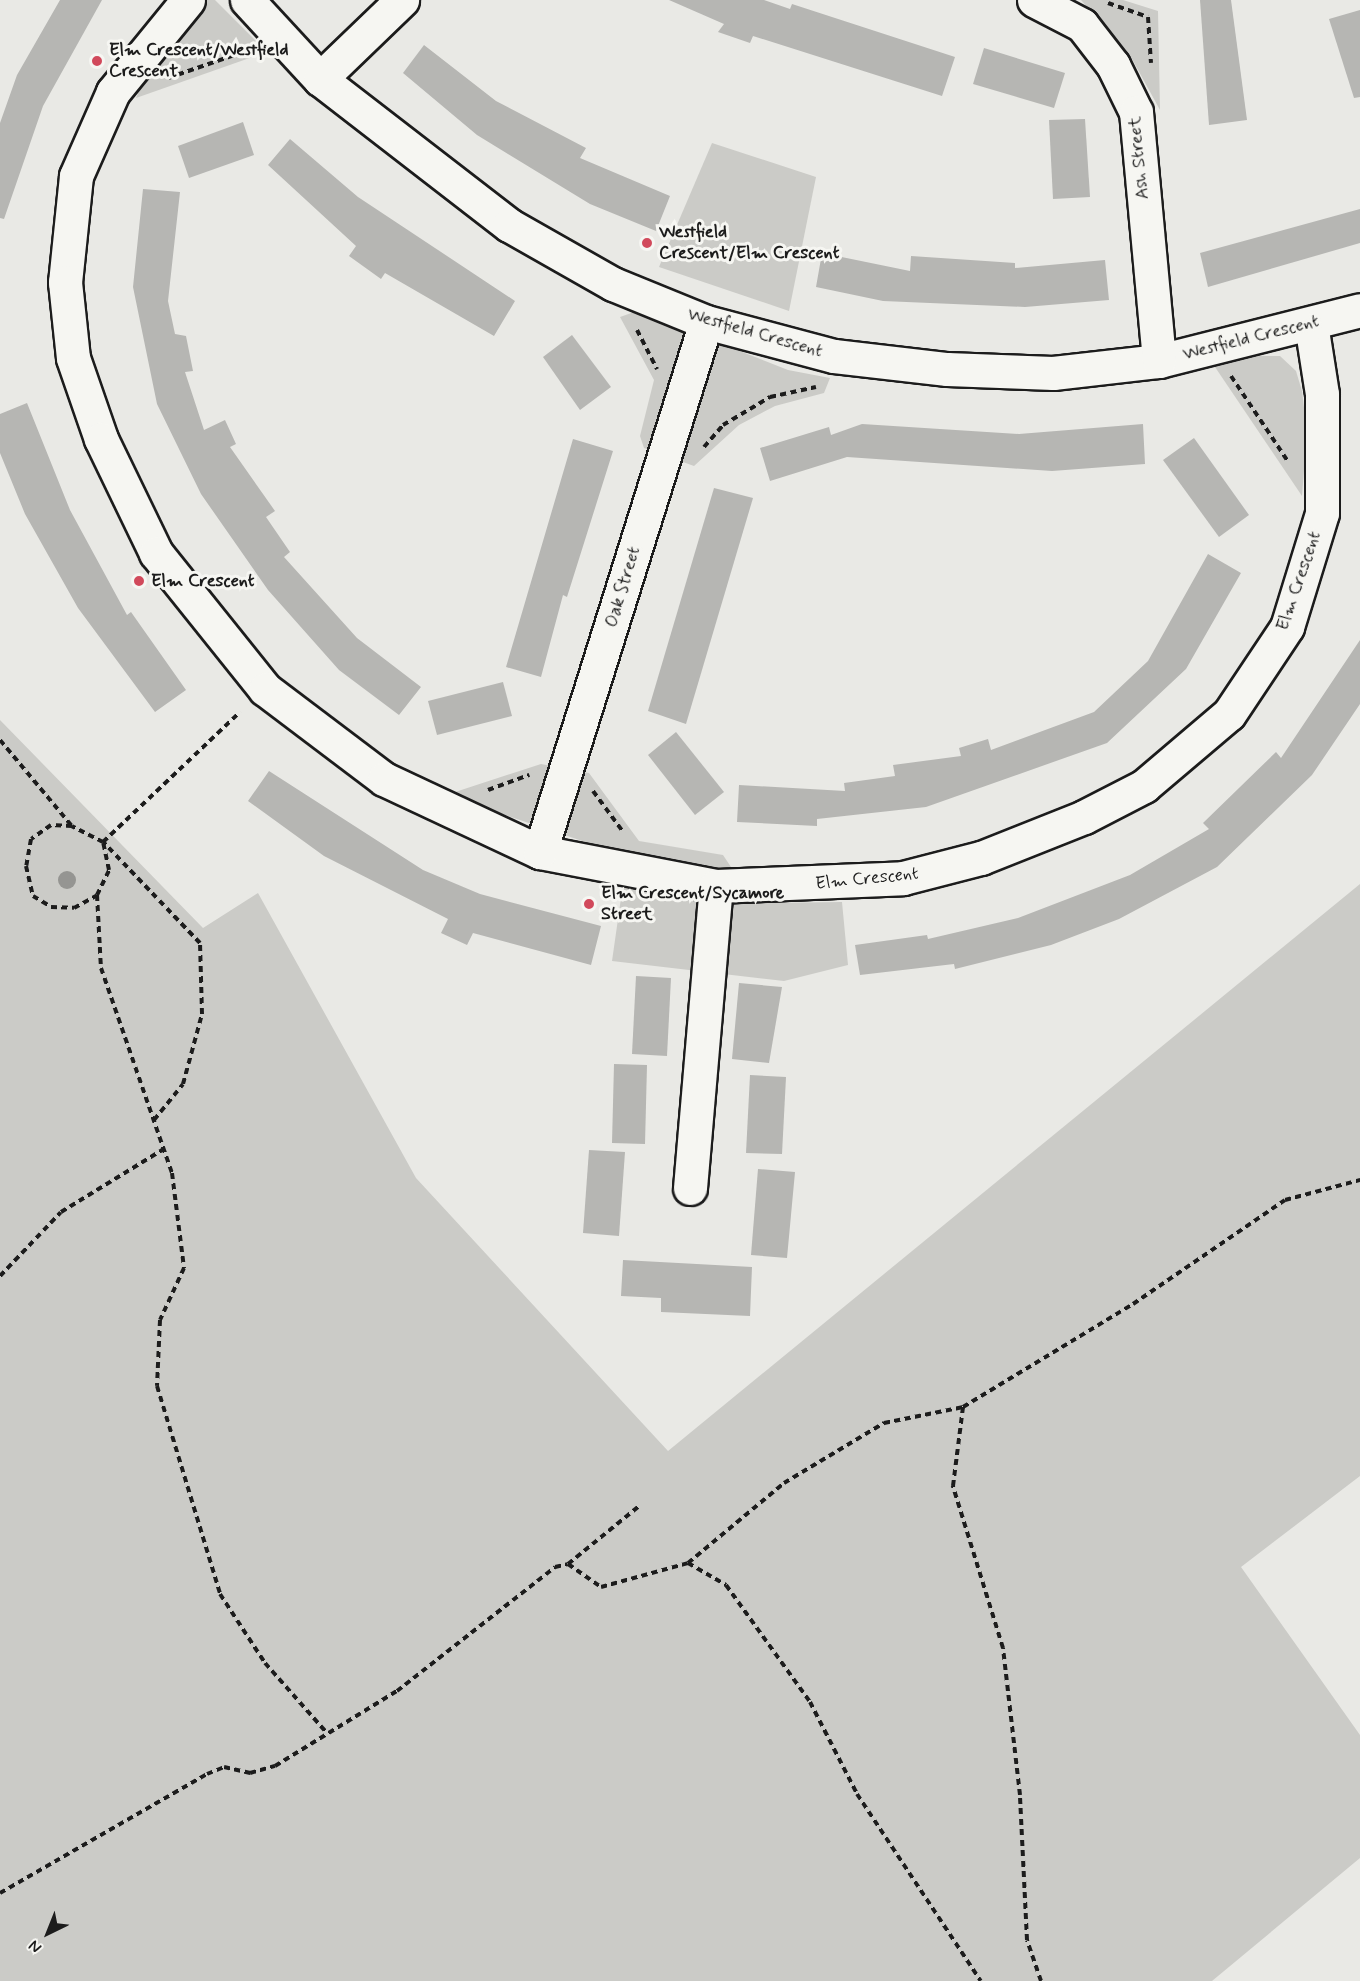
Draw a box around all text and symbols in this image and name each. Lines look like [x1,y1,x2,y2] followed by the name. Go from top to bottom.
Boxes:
[109,40,291,82] place label: Elm Crescent/Westfield Crescent
[90,54,104,68] marker: Elm Crescent/Westfield Crescent
[1124,115,1154,201] street label: Ash Street
[659,222,842,264] place label: Westfield Crescent/Elm Crescent
[640,236,654,250] marker: Westfield Crescent/Elm Crescent
[684,303,826,363] street label: Westfield Crescent
[1180,310,1322,366] street label: Westfield Crescent
[1272,527,1326,635] street label: Elm Crescent
[600,543,646,631] street label: Oak Street
[151,570,257,592] place label: Elm Crescent
[132,574,146,588] marker: Elm Crescent
[813,863,921,895] street label: Elm Crescent
[601,883,787,926] place label: Elm Crescent/Sycamore Street
[582,897,596,911] marker: Elm Crescent/Sycamore Street
[18,1903,78,1963] north arrow
[24,1935,46,1958] text: N

